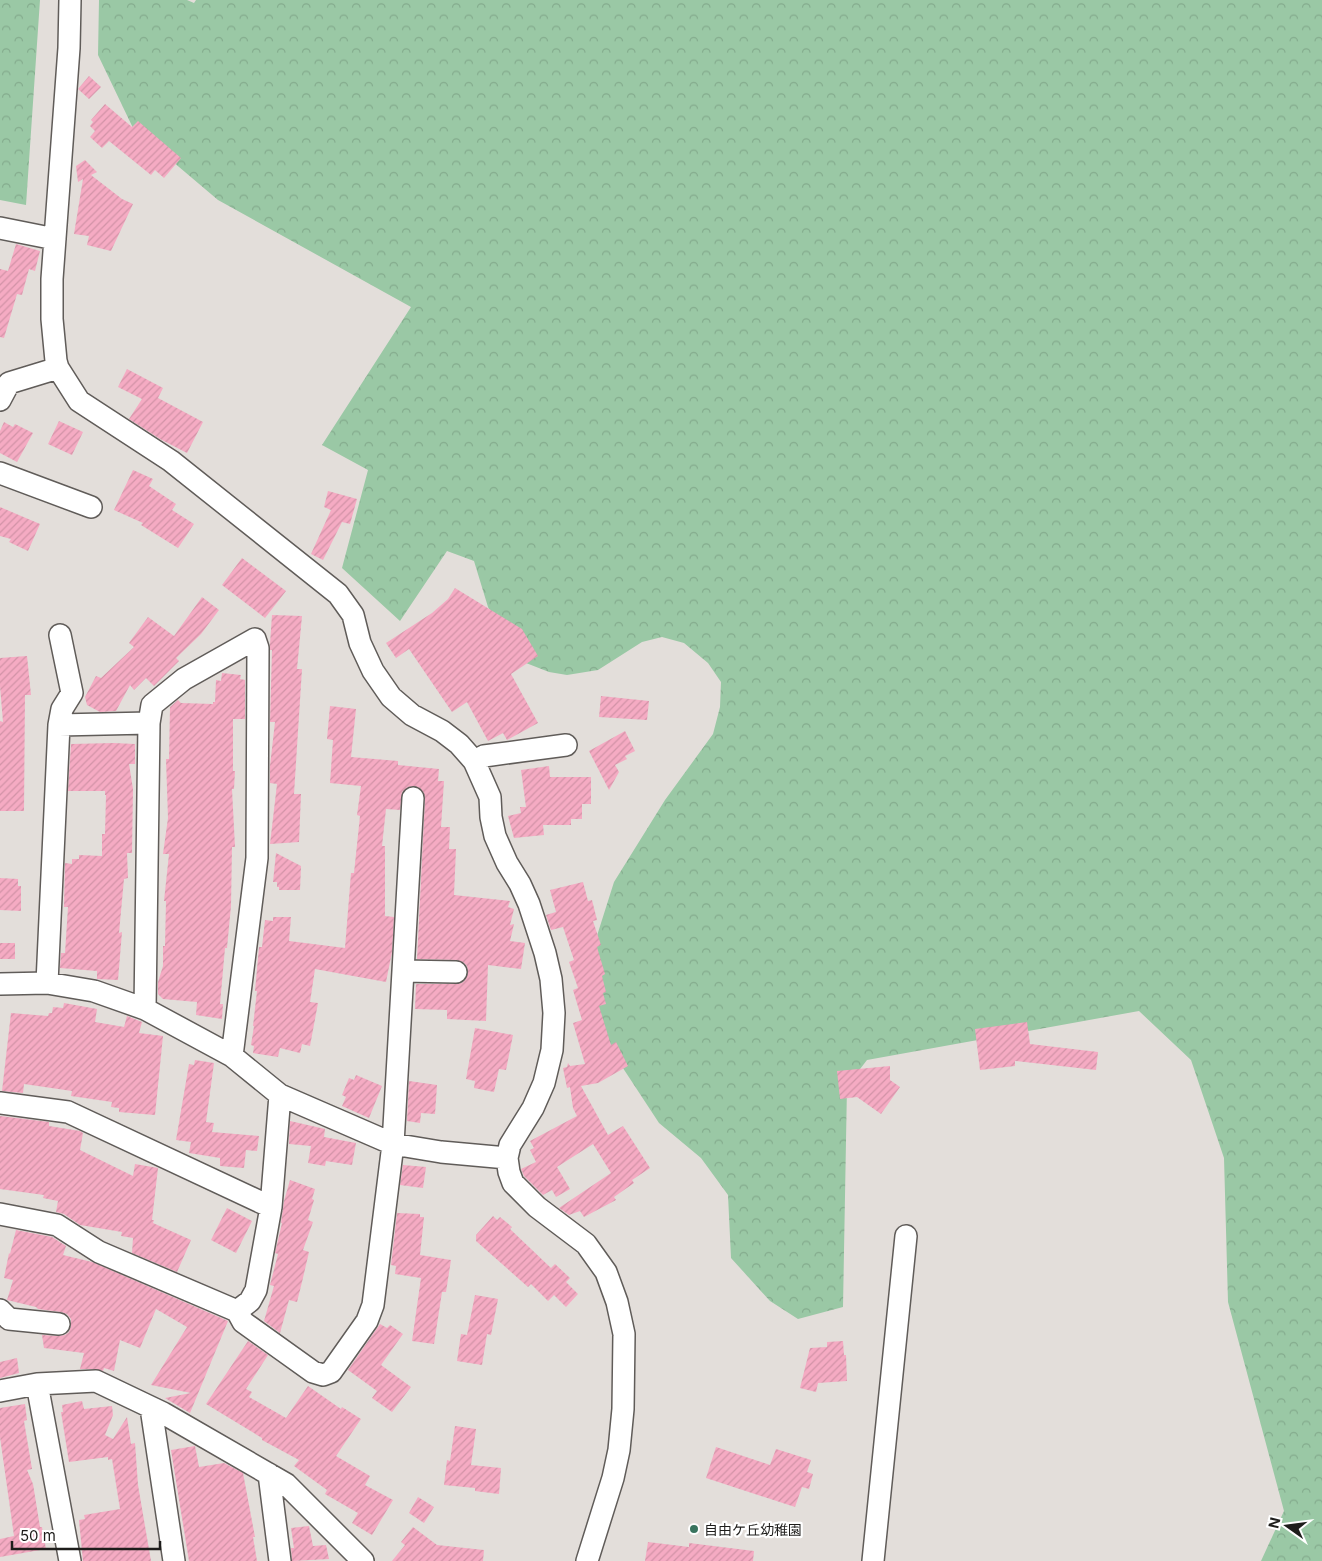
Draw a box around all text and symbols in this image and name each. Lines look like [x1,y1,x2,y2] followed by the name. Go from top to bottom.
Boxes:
[1262,1501,1312,1551] north arrow
[1264,1516,1283,1530] text: N
[12,1518,160,1550] scale bar
[704,1521,802,1538] place label: 自由ケ丘幼稚園
[688,1523,700,1535] marker: 自由ケ丘幼稚園
[20,1526,56,1545] text: 50 m

